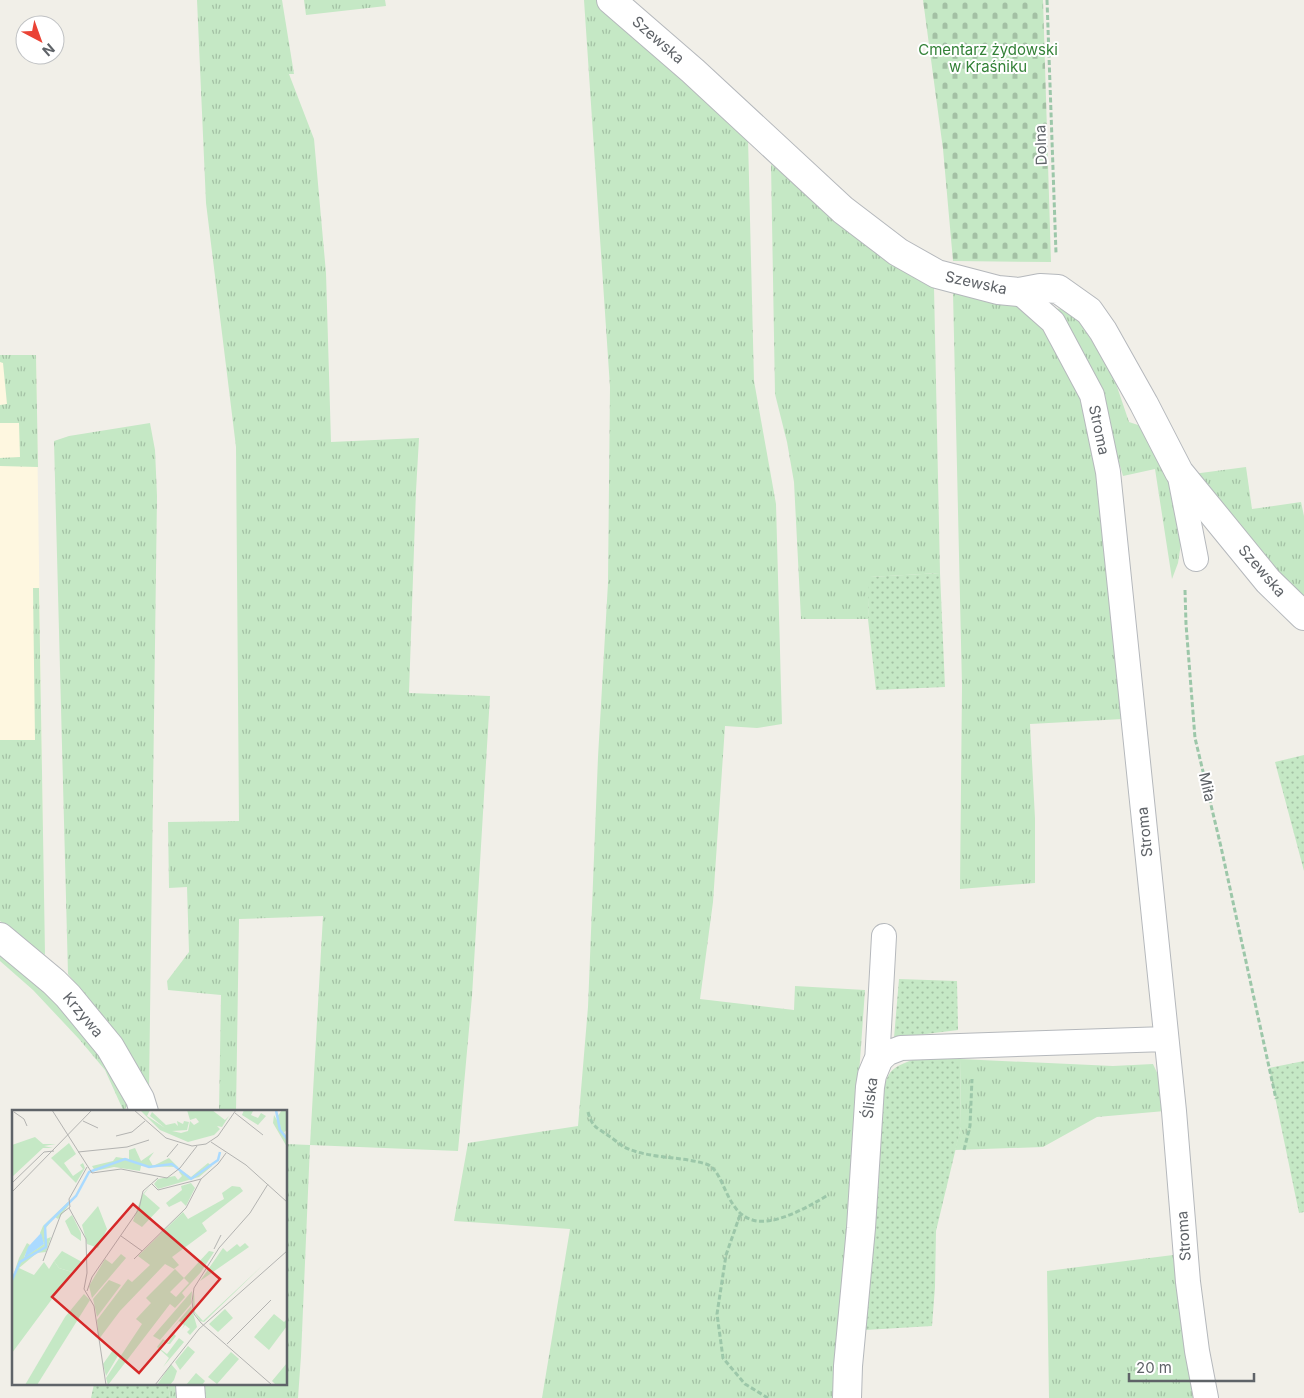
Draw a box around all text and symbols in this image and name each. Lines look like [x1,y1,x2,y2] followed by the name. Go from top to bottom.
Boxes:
[628,12,688,67] street label: Szewska
[15,15,65,65] north arrow
[39,40,58,60] text: N
[918,40,1058,76] park label: Cmentarz żydowski w Kraśniku
[1030,124,1051,166] street label: Dolna
[943,267,1009,298] street label: Szewska
[1085,403,1114,457] street label: Stroma
[1235,541,1290,601] street label: Szewska
[1195,771,1220,803] street label: Miła
[1132,806,1157,858] street label: Stroma
[59,988,108,1041] street label: Krzywa
[858,1076,881,1120] street label: Śliska
[12,1110,288,1386] inset map
[1172,1210,1195,1262] street label: Stroma
[1129,1350,1254,1382] scale bar
[1136,1358,1172,1377] text: 20 m

